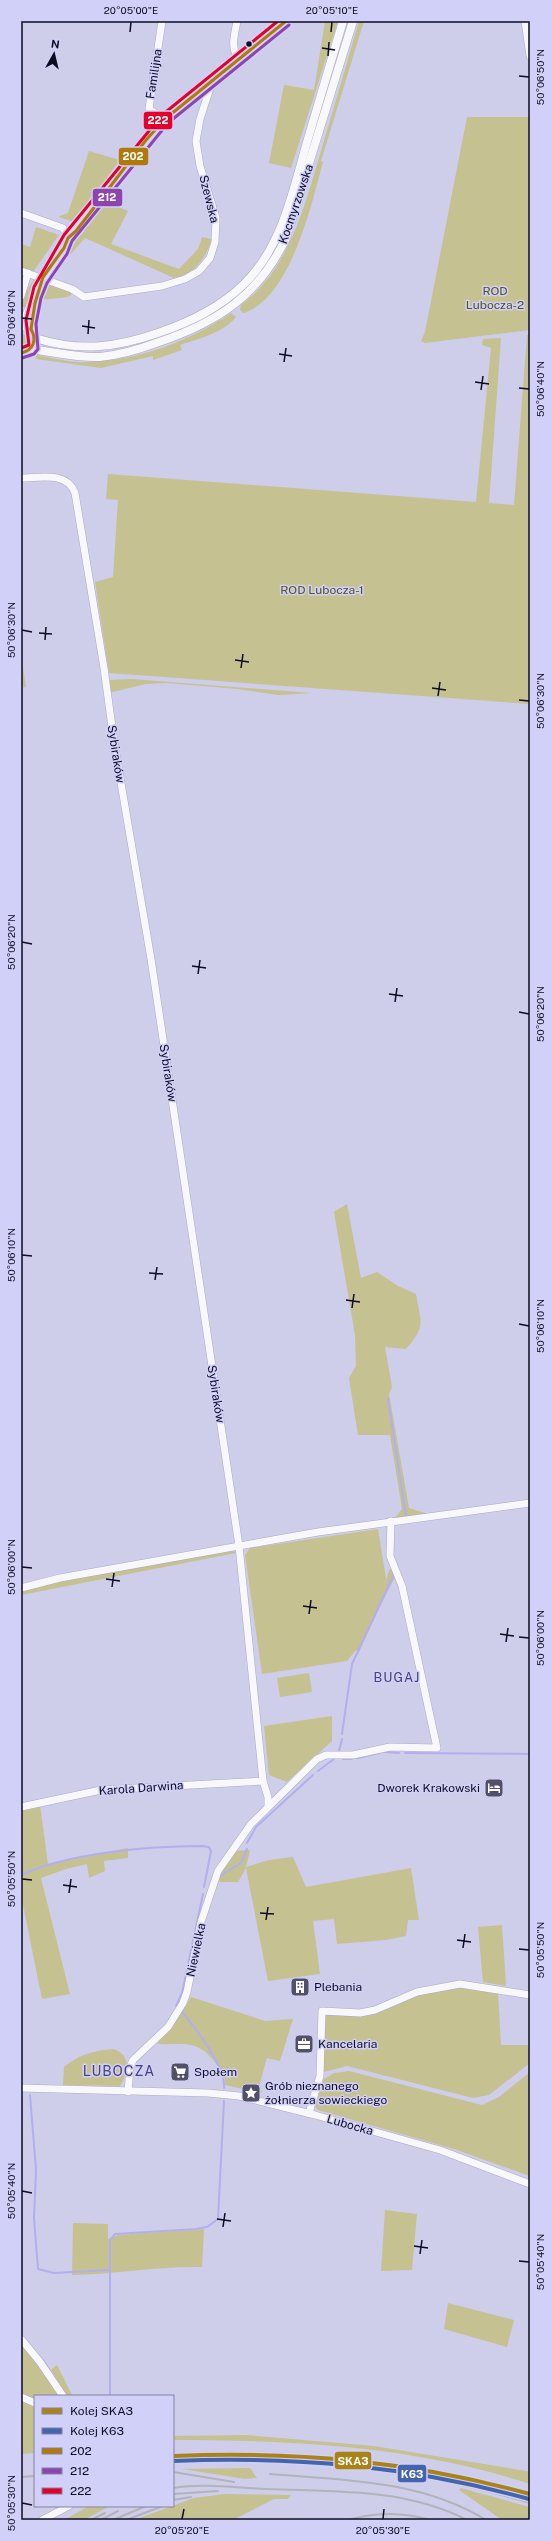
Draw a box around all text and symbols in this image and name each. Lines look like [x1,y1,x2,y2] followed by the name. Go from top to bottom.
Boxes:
[104,4,158,16] text: 20°05'00"E
[306,4,358,16] text: 20°05'10"E
[34,34,74,74] north arrow
[50,38,60,51] text: N
[244,39,254,49] unlabelled marker
[143,48,165,100] street label: Familijna
[534,49,546,105] text: 50°06'50"N
[143,111,173,130] line badge: 222
[148,114,168,126] text: 222
[118,147,149,166] line badge: 202
[122,150,144,162] text: 202
[276,162,316,246] street label: Kocmyrzowska
[196,174,222,224] street label: Szewska
[92,188,123,207] line badge: 212
[98,191,116,203] text: 212
[466,284,524,312] park label: ROD Lubocza-2
[5,290,17,346] text: 50°06'40"N
[534,361,546,417] text: 50°06'40"N
[280,583,364,597] park label: ROD Lubocza-1
[5,602,17,658] text: 50°06'30"N
[534,673,546,729] text: 50°06'30"N
[105,724,128,785] street label: Sybiraków
[5,914,17,970] text: 50°06'20"N
[534,986,546,1042] text: 50°06'20"N
[157,1043,180,1104] street label: Sybiraków
[5,1228,17,1282] text: 50°06'10"N
[534,1299,546,1353] text: 50°06'10"N
[205,1364,228,1425] street label: Sybiraków
[5,1539,17,1595] text: 50°06'00"N
[534,1610,546,1666] text: 50°06'00"N
[374,1670,420,1685] district label: BUGAJ
[483,1777,505,1799] hotel icon: Dworek Krakowski
[98,1778,184,1798] street label: Karola Darwina
[377,1781,480,1795] place label: Dworek Krakowski
[5,1851,17,1907] text: 50°05'50"N
[183,1922,209,1978] street label: Niewielka
[534,1922,546,1978] text: 50°05'50"N
[289,1976,311,1998] building icon: Plebania
[314,1980,362,1994] place label: Plebania
[293,2033,315,2055] office icon: Kancelaria
[318,2037,377,2051] place label: Kancelaria
[169,2061,191,2083] supermarket icon: Społem
[83,2063,155,2079] district label: LUBOCZA
[194,2065,237,2079] place label: Społem
[265,2079,388,2107] place label: Grób nieznanego żołnierza sowieckiego
[240,2082,262,2104] place icon: Grób nieznanego żołnierza sowieckiego
[325,2112,375,2138] street label: Lubocka
[5,2163,17,2219] text: 50°05'40"N
[534,2234,546,2290] text: 50°05'40"N
[34,2395,174,2507] legend
[70,2404,133,2418] text: Kolej SKA3
[70,2424,124,2438] text: Kolej K63
[70,2444,92,2458] text: 202
[334,2451,372,2470] line badge: SKA3
[338,2455,368,2467] text: SKA3
[70,2464,89,2478] text: 212
[397,2464,427,2483] line badge: K63
[401,2468,423,2480] text: K63
[5,2475,17,2531] text: 50°05'30"N
[70,2484,91,2498] text: 222
[155,2524,209,2536] text: 20°05'20"E
[356,2524,410,2536] text: 20°05'30"E

